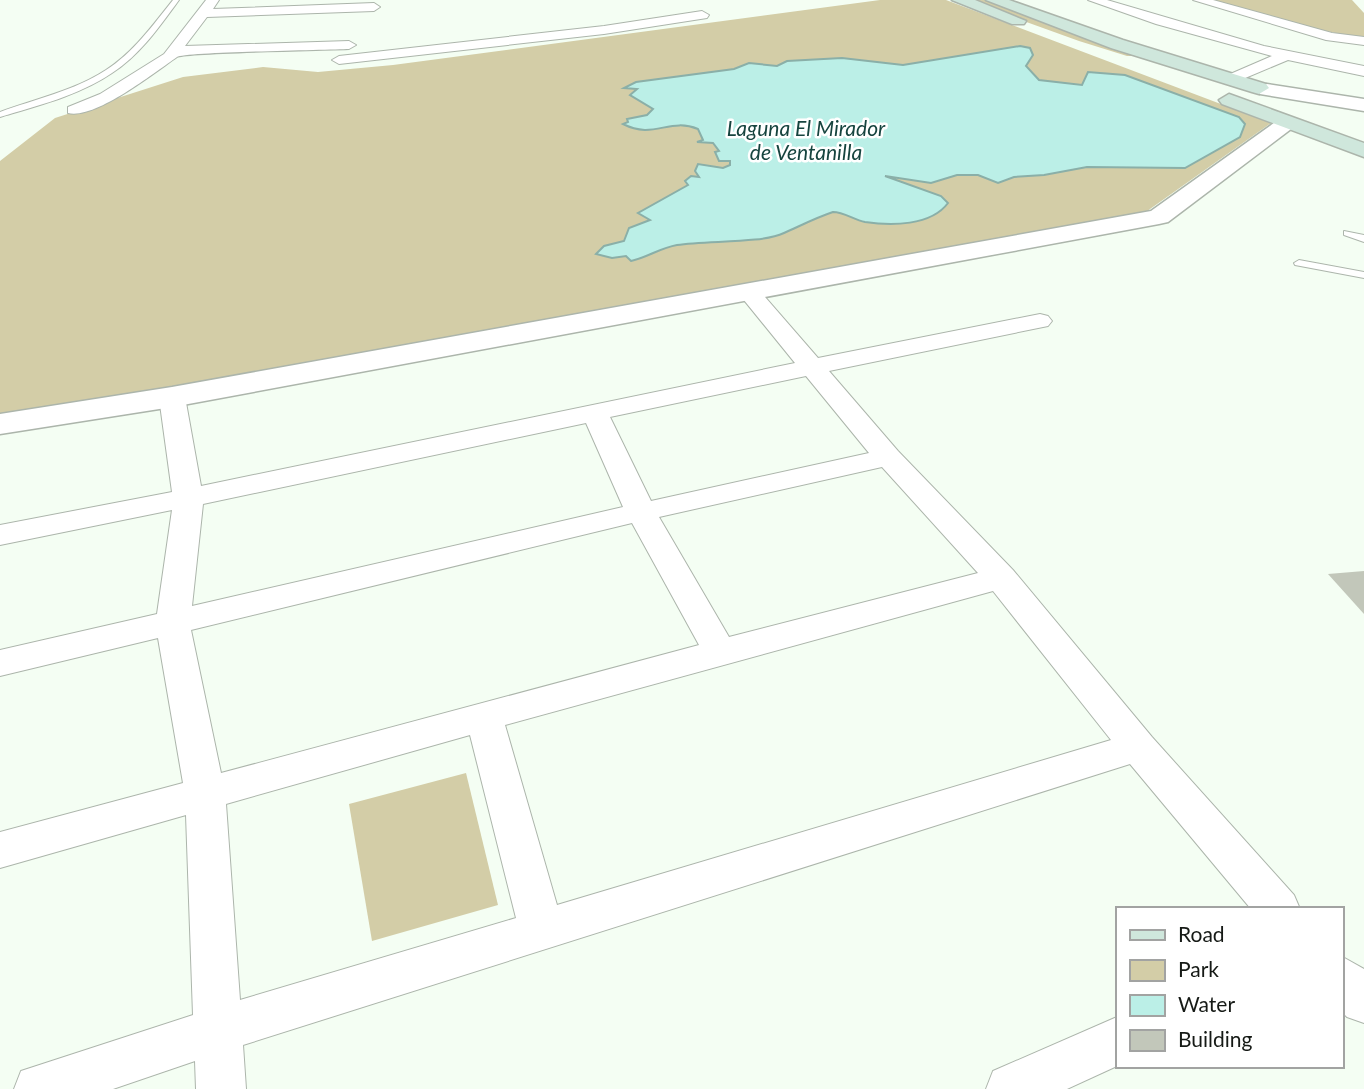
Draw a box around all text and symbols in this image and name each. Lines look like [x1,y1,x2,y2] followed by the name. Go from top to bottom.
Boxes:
[727,115,886,164] water label: Laguna El Mirador de Ventanilla
[1116,907,1343,1068] legend
[1178,921,1225,946] text: Road
[1178,956,1219,981] text: Park
[1178,991,1235,1016] text: Water
[1178,1026,1253,1051] text: Building

